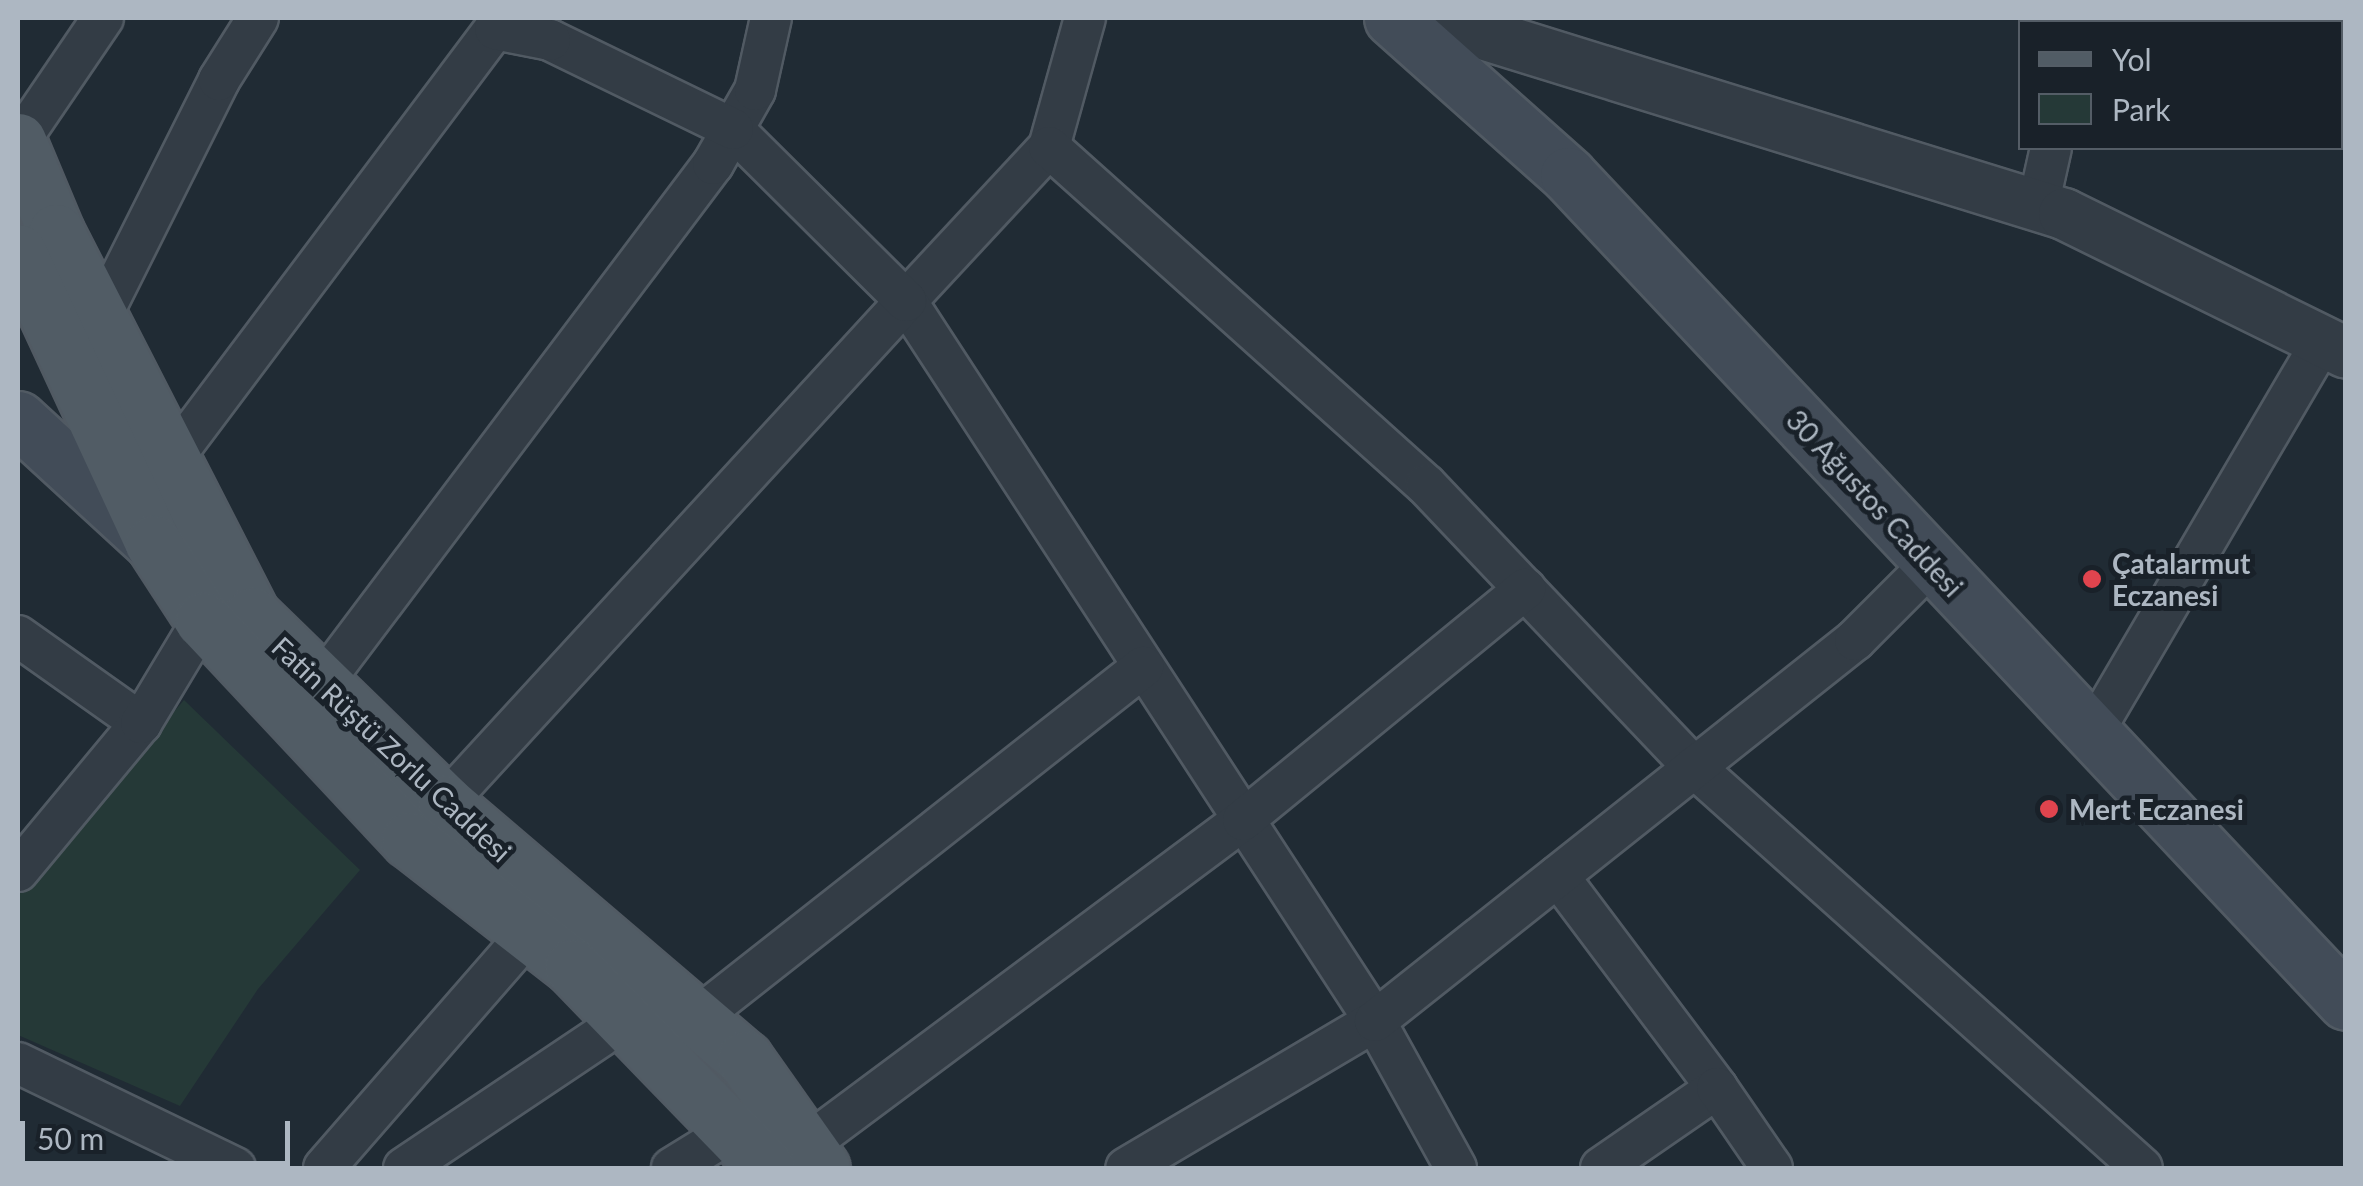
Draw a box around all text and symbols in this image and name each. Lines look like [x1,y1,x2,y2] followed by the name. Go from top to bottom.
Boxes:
[2018,20,2343,150] legend
[2112,41,2152,77] text: Yol
[2112,91,2171,127] text: Park
[1780,402,1970,604] street label: 30 Ağustos Caddesi
[2112,546,2250,612] place label: Çatalarmut Eczanesi
[2081,568,2103,590] marker: Çatalarmut Eczanesi
[266,630,518,868] street label: Fatin Rüştü Zorlu Caddesi
[2069,792,2244,826] place label: Mert Eczanesi
[2038,798,2060,820] marker: Mert Eczanesi
[25,1101,295,1163] scale bar
[37,1120,104,1156] text: 50 m

